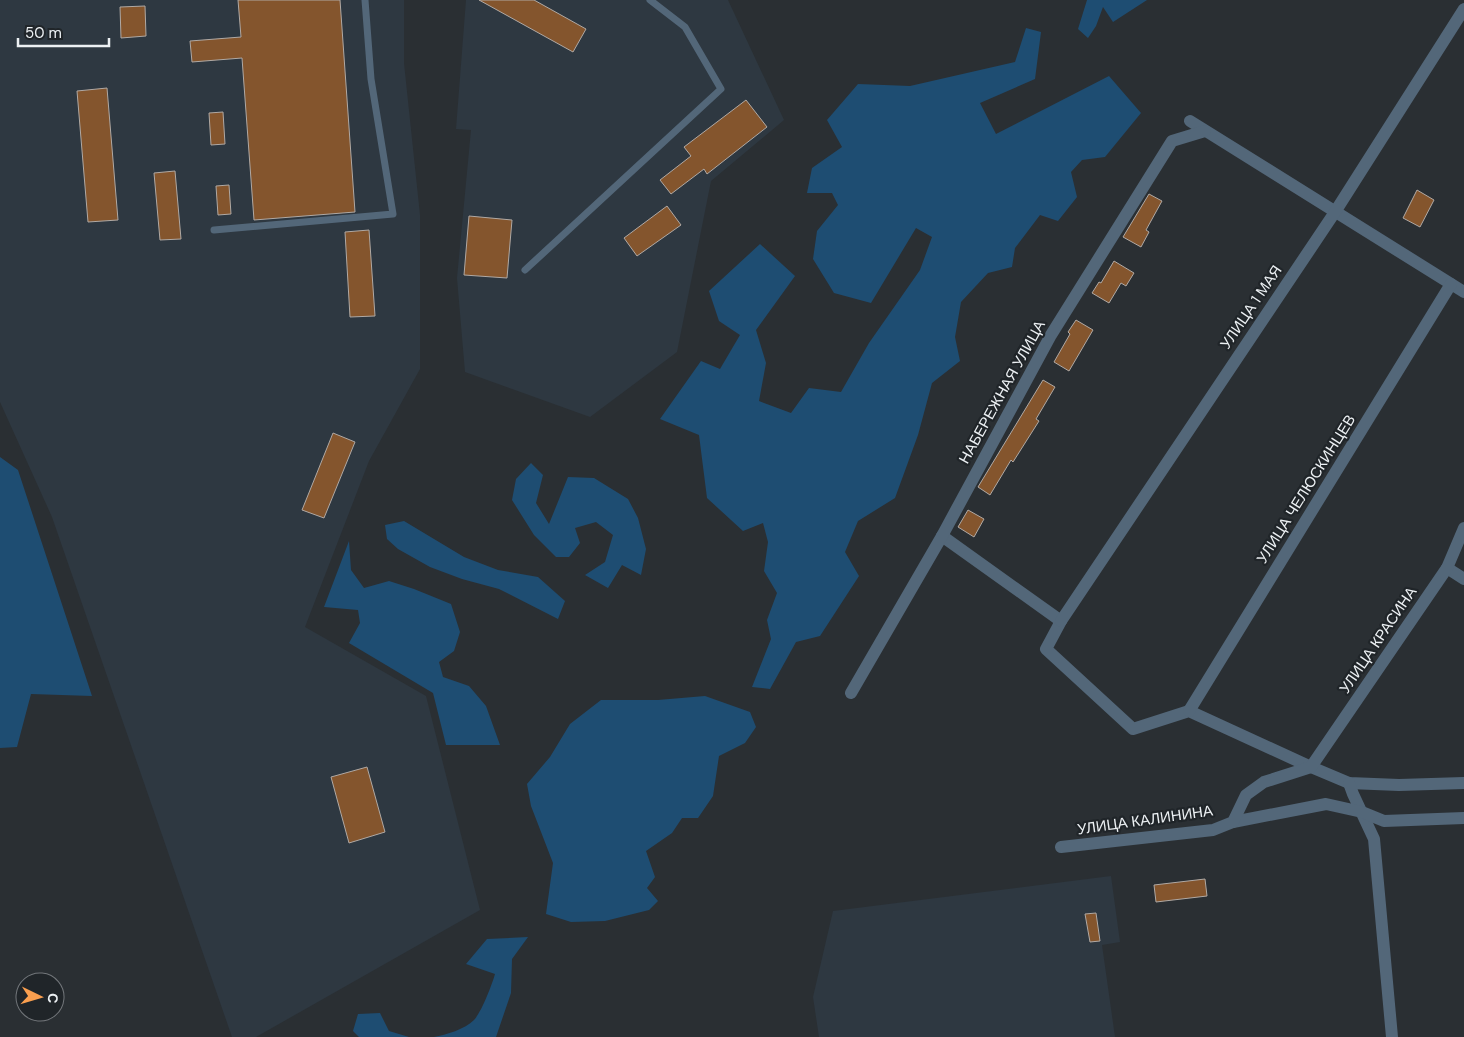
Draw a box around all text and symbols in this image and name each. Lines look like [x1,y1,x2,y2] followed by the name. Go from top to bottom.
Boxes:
[18,15,109,47] scale bar
[25,23,62,43] text: 50 m
[1216,261,1286,353] street label: УЛИЦА 1 МАЯ
[954,317,1050,467] street label: НАБЕРЕЖНАЯ УЛИЦА
[1252,411,1360,567] street label: УЛИЦА ЧЕЛЮСКИНЦЕВ
[1335,583,1421,697] street label: УЛИЦА КРАСИНА
[1076,801,1214,839] street label: УЛИЦА КАЛИНИНА
[15,972,65,1022] north arrow
[44,992,62,1004] text: С

